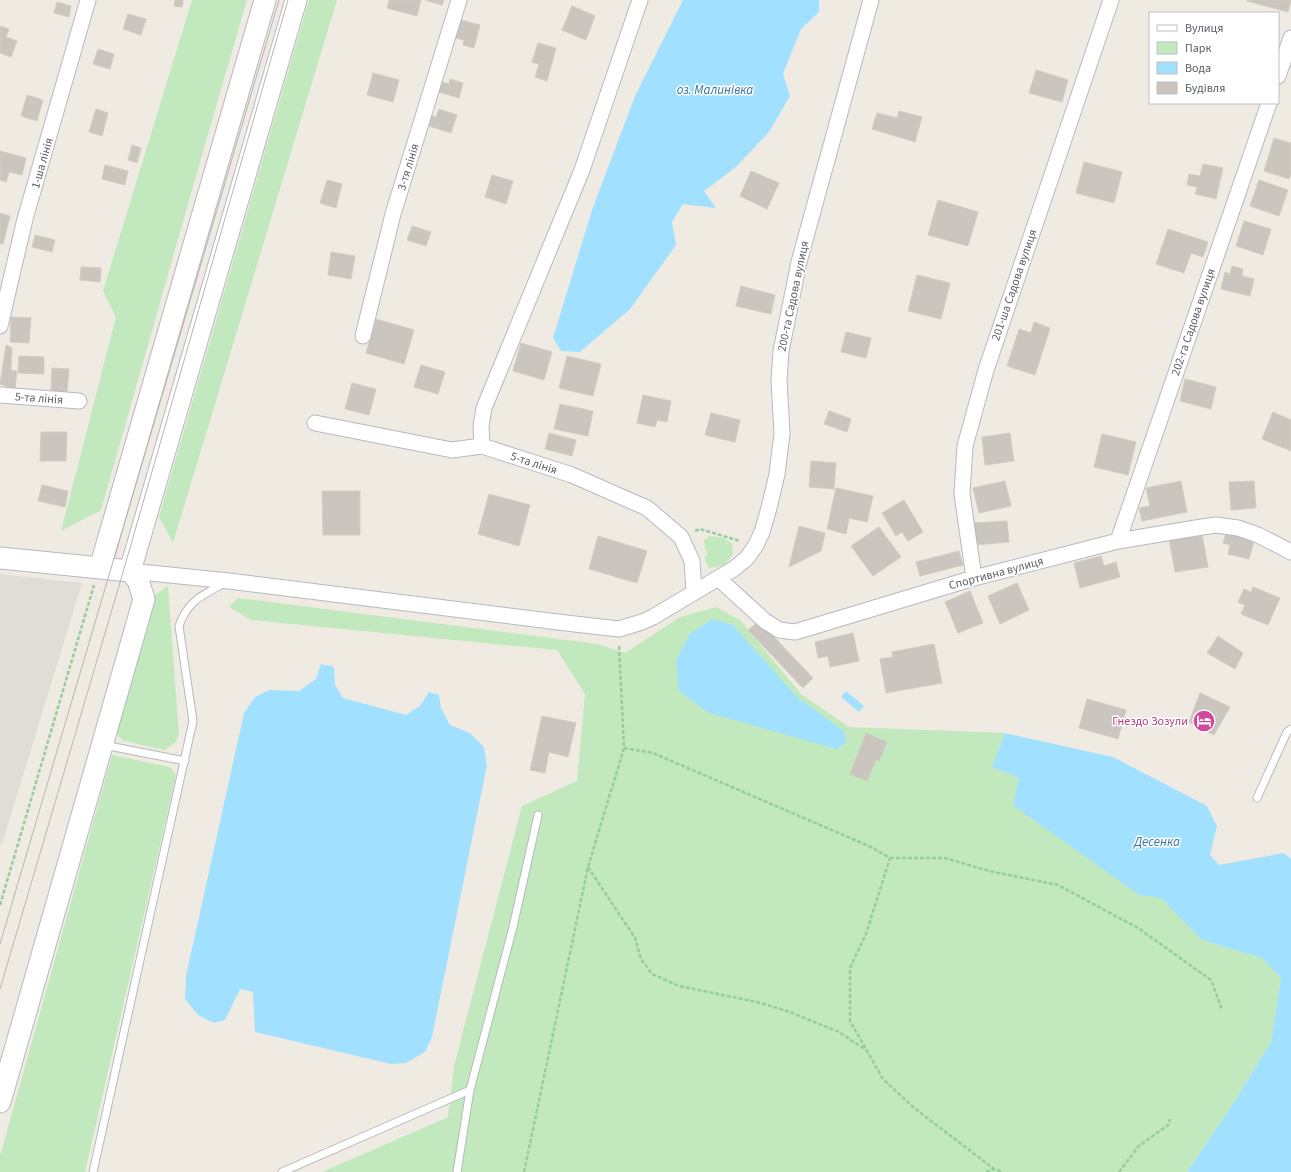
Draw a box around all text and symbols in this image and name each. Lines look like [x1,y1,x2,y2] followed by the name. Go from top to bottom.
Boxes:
[1149,12,1279,104] legend
[1185,20,1223,37] text: Вулиця
[1185,40,1211,57] text: Парк
[1185,60,1211,77] text: Вода
[1185,80,1225,97] text: Будівля
[677,81,753,99] water label: оз. Малинівка
[27,136,58,191] street label: 1-ша лінія
[393,142,424,193] street label: 3-тя лінія
[987,227,1042,343] street label: 201-ша Садова вулиця
[773,239,814,353] street label: 200-та Садова вулиця
[1167,266,1220,378] street label: 202-га Садова вулиця
[14,388,64,409] street label: 5-та лінія
[508,448,559,479] street label: 5-та лінія
[947,553,1045,594] street label: Спортивна вулиця
[1191,708,1217,734] hotel icon: Гнездо Зозули
[1112,713,1188,730] place label: Гнездо Зозули
[1133,833,1180,851] water label: Десенка

